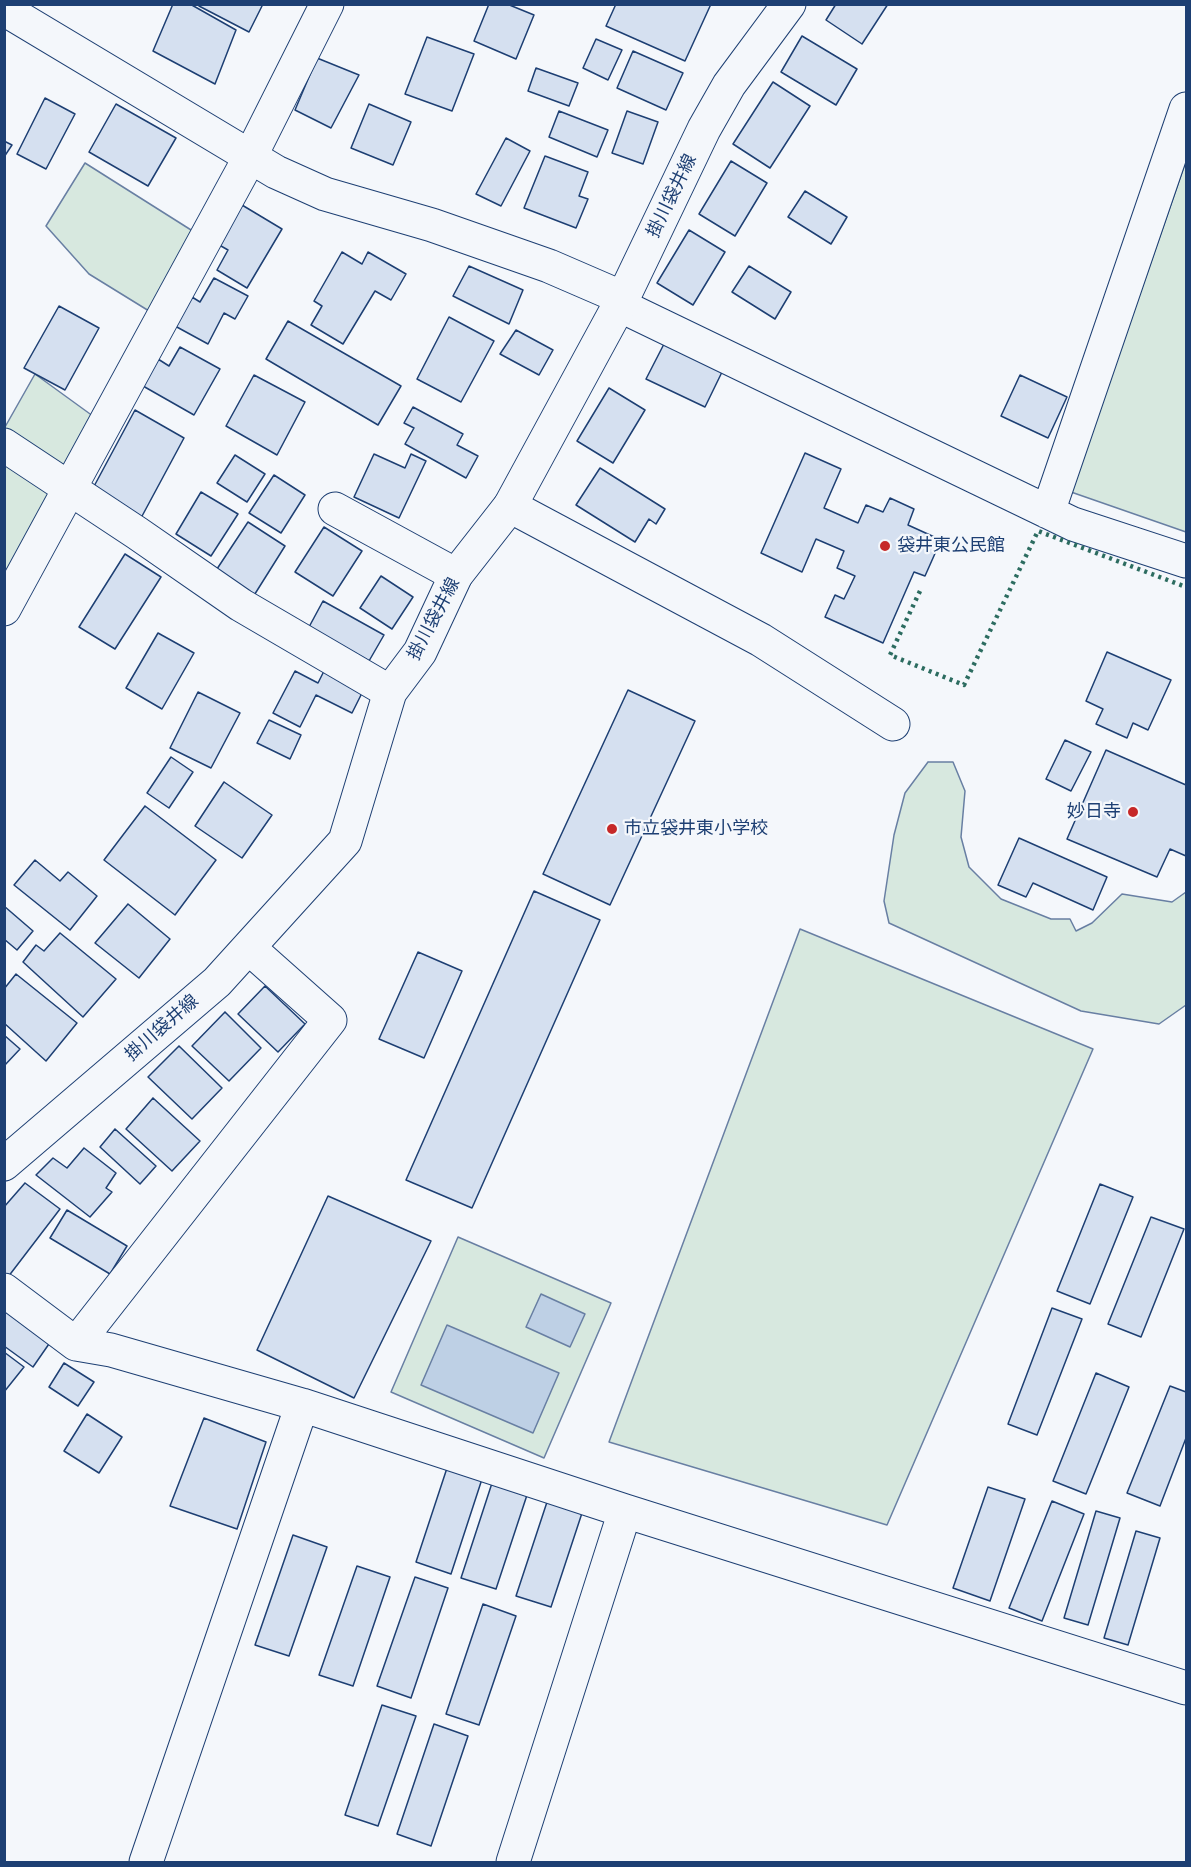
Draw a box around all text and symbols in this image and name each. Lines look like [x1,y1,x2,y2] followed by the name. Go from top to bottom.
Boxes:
[643,151,701,241] street label: 掛川袋井線
[897,535,1005,557] place label: 袋井東公民館
[878,539,892,553] marker: 袋井東公民館
[403,574,465,664] street label: 掛川袋井線
[1067,801,1121,823] place label: 妙日寺
[1126,805,1140,819] marker: 妙日寺
[624,818,768,840] place label: 市立袋井東小学校
[605,822,619,836] marker: 市立袋井東小学校
[121,990,203,1066] street label: 掛川袋井線

